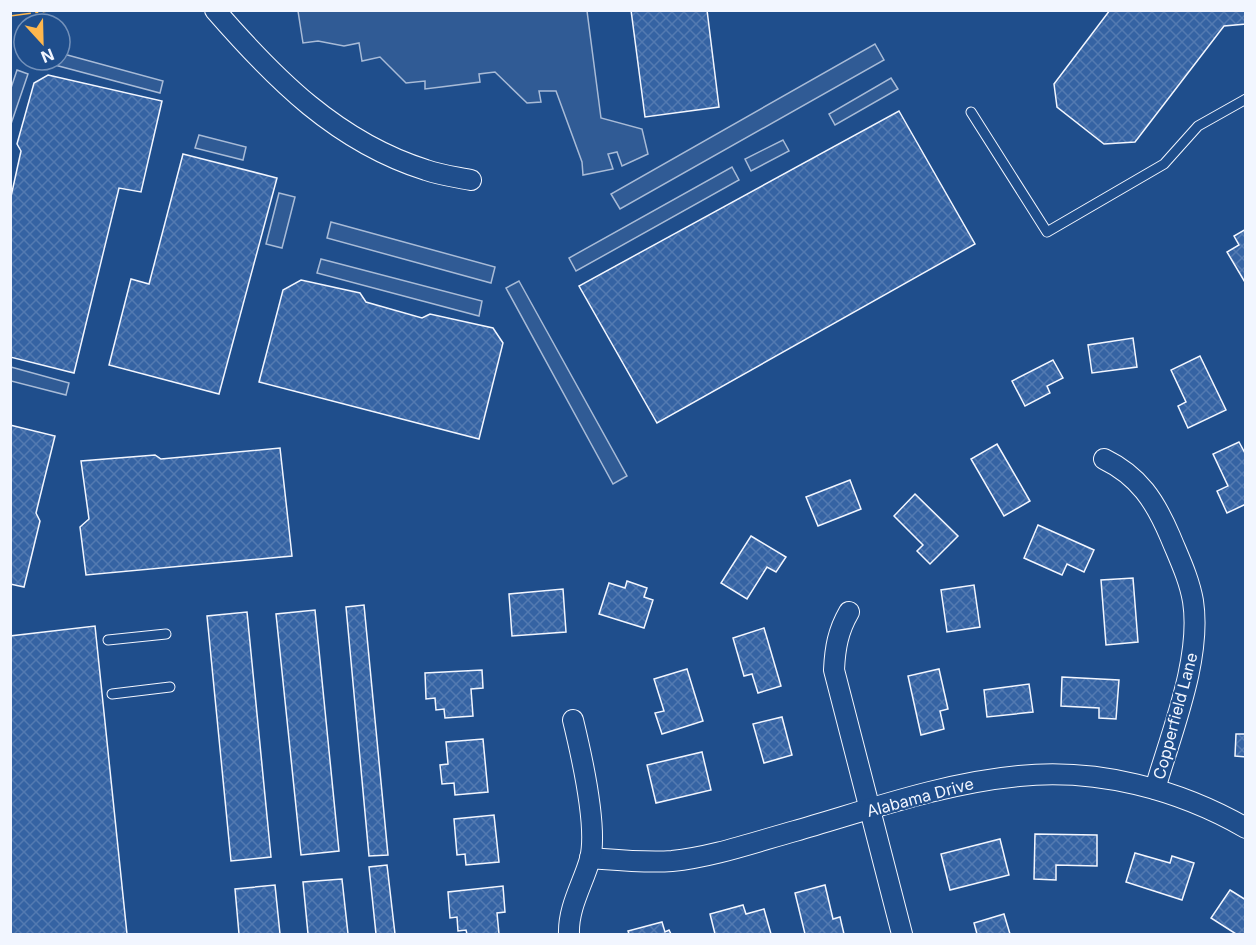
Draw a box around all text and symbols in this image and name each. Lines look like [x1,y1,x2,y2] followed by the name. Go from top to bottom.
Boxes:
[12,12,72,72] north arrow
[38,44,57,67] text: N
[1148,650,1202,782] street label: Copperfield Lane
[864,773,976,821] street label: Alabama Drive

